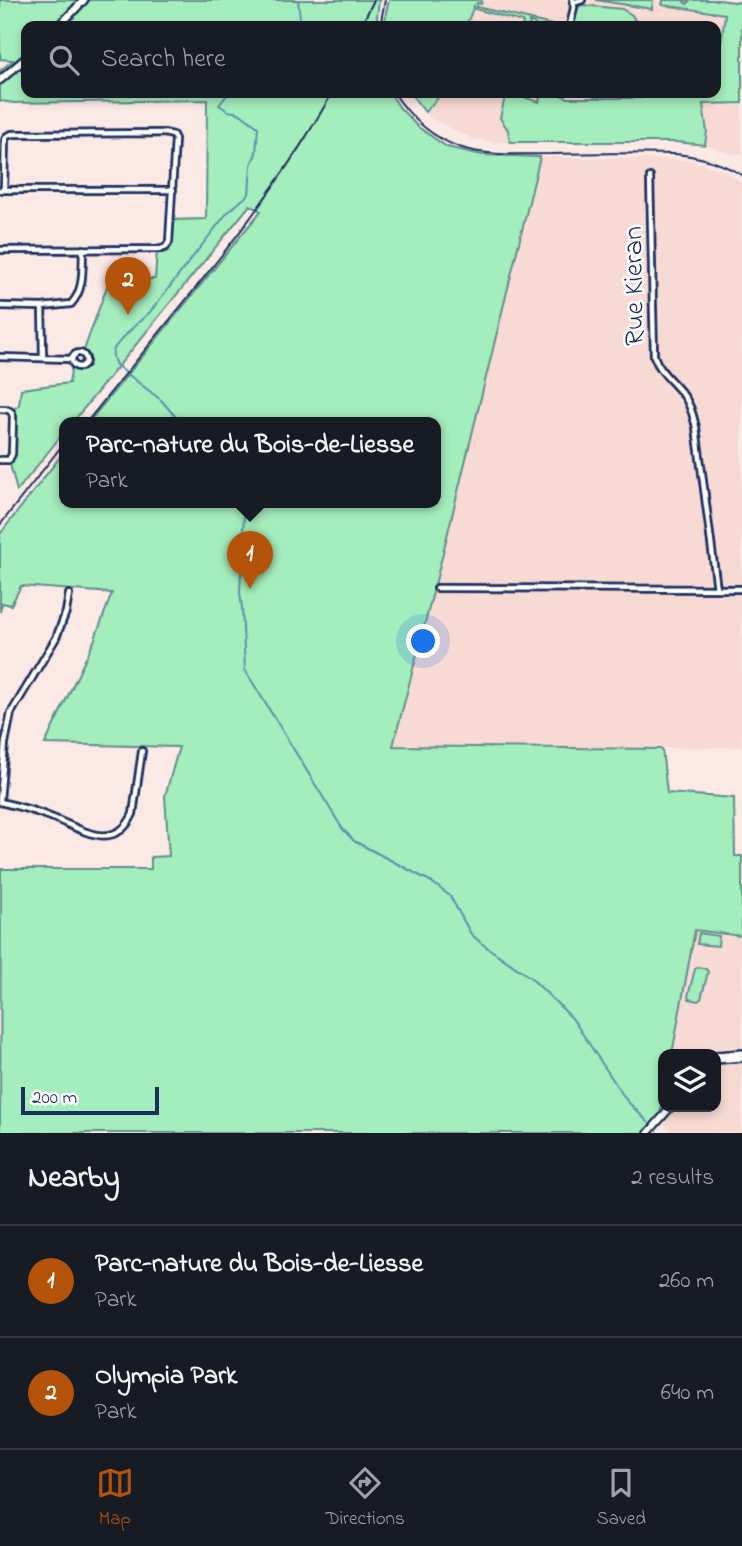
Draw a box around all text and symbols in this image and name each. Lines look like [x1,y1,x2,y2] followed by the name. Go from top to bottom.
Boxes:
[21,21,721,98] search box
[45,41,83,79] icon: search
[101,41,226,79] text: Search here
[614,226,657,346] street label: Rue Kieran
[105,257,151,315] pin: 2
[59,417,441,508] popup
[86,427,414,465] text: Parc-nature du Bois-de-Liesse
[86,465,127,498] text: Park
[227,531,273,589] pin: 1
[406,624,440,658] your location
[658,1049,721,1112] map controls
[658,1049,721,1112] button: layers
[21,1084,159,1116] scale bar
[32,1085,77,1112] text: 200 m
[28,1157,120,1201] text: Nearby
[631,1162,714,1195] text: 2 results
[95,1246,423,1284] text: Parc-nature du Bois-de-Liesse
[47,1265,55,1298] text: 1
[659,1265,714,1298] text: 260 m
[95,1284,137,1317] text: Park
[95,1358,237,1396] text: Olympia Park
[45,1377,57,1410] text: 2
[661,1377,714,1410] text: 640 m
[95,1396,137,1429] text: Park
[96,1464,134,1533] tab: Map
[326,1464,405,1533] tab: Directions
[597,1464,646,1533] tab: Saved

